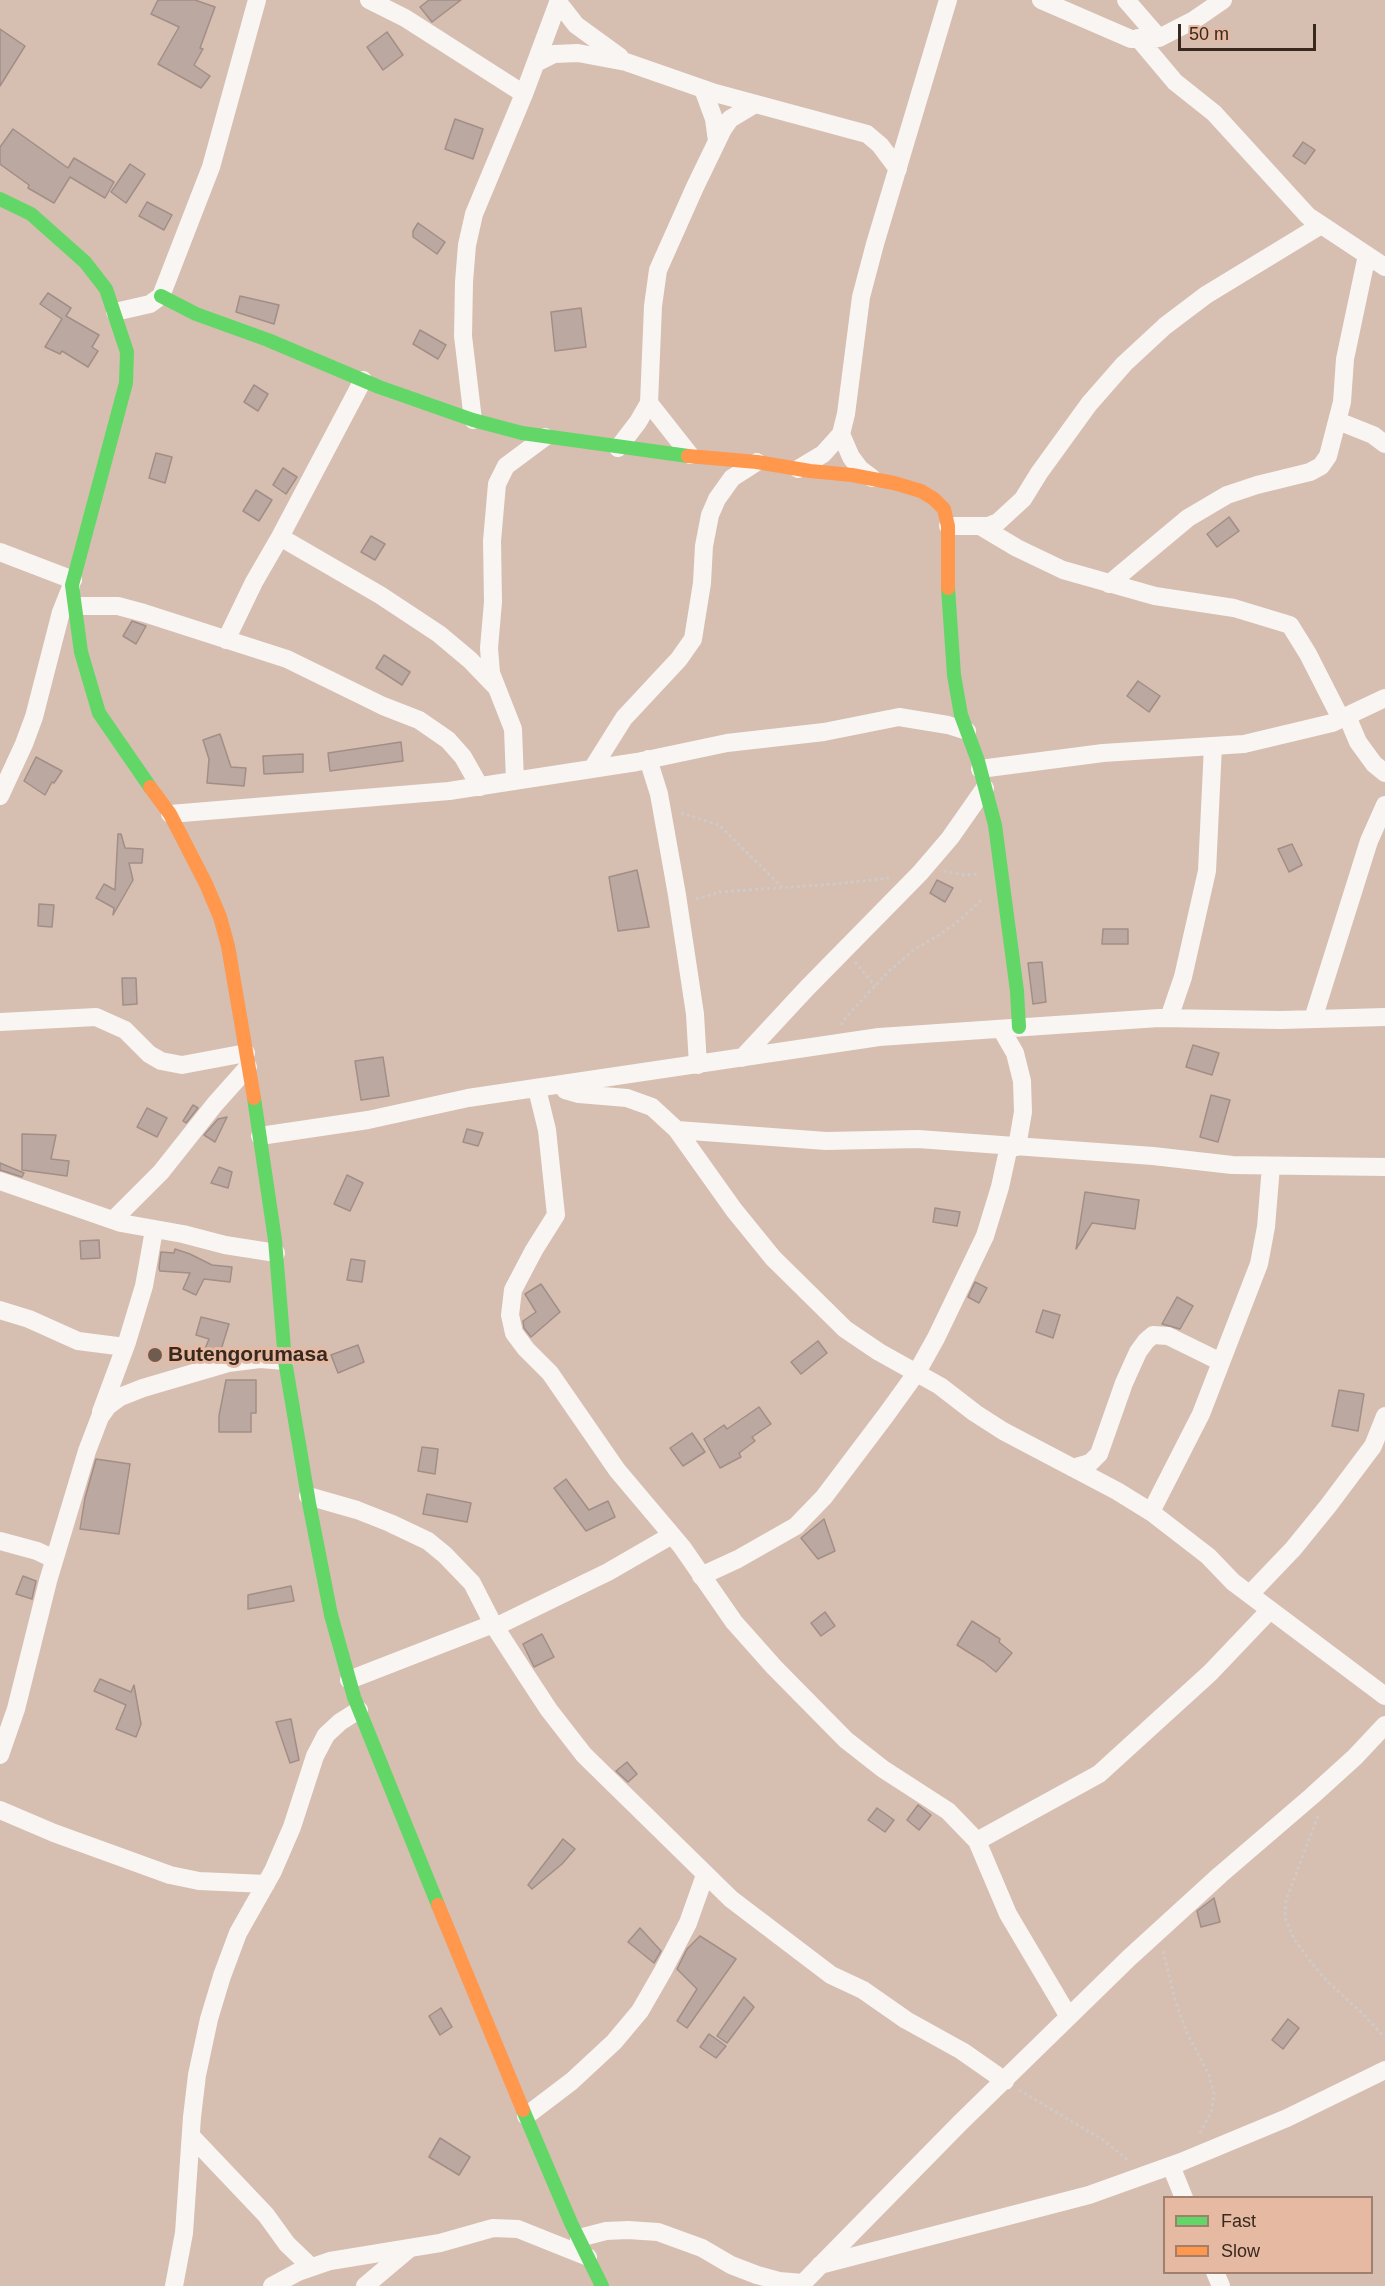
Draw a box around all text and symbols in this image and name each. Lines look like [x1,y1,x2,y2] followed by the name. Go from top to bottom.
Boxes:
[1181,12,1319,50] scale bar
[1189,24,1229,44] text: 50 m
[168,1342,328,1368] place label: Butengorumasa
[146,1346,164,1364] marker: Butengorumasa
[1163,2196,1373,2274] legend
[1221,2211,1256,2231] text: Fast
[1221,2241,1260,2261] text: Slow

